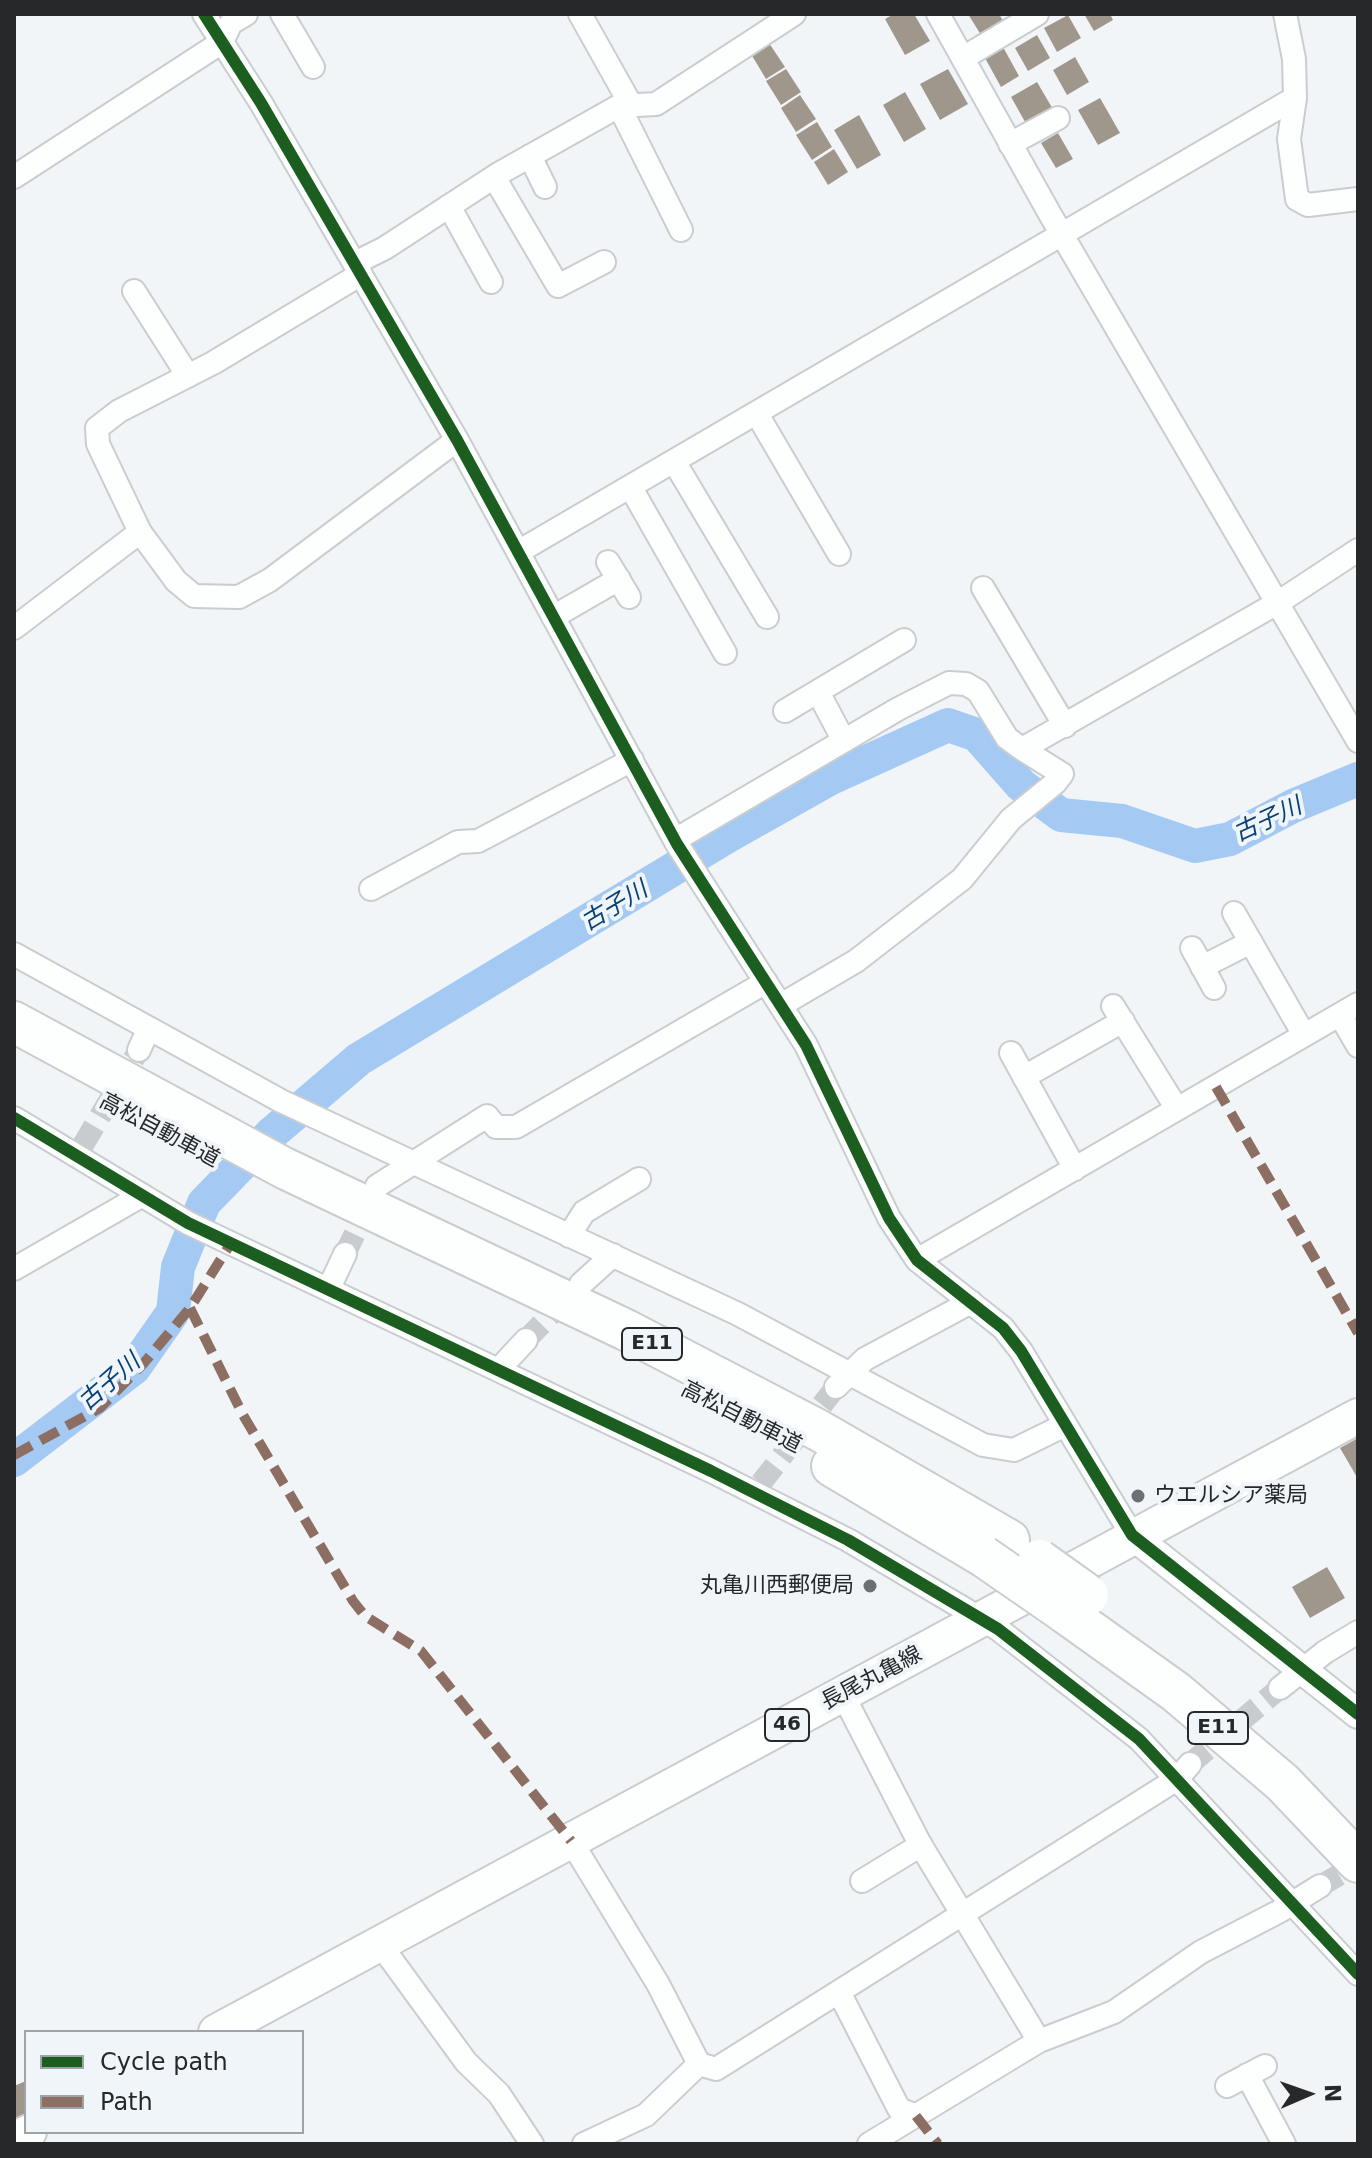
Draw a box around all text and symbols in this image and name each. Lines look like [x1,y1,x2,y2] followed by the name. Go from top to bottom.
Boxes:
[1229,793,1307,849] water label: 古子川
[577,876,653,938] water label: 古子川
[95,1088,223,1174] street label: 高松自動車道
[622,1328,682,1360] road number: E11
[73,1349,147,1417] water label: 古子川
[676,1376,806,1460] street label: 高松自動車道
[1154,1483,1308,1509] place label: ウエルシア薬局
[1129,1487,1147,1505] marker: ウエルシア薬局
[700,1573,854,1599] place label: 丸亀川西郵便局
[861,1577,879,1595] marker: 丸亀川西郵便局
[817,1642,927,1716] street label: 長尾丸亀線
[765,1709,809,1741] road number: 46
[1188,1712,1248,1744] road number: E11
[24,2030,304,2134] legend
[100,2048,228,2076] text: Cycle path
[1268,2054,1348,2134] north arrow
[1320,2083,1345,2103] text: N
[100,2088,153,2116] text: Path

